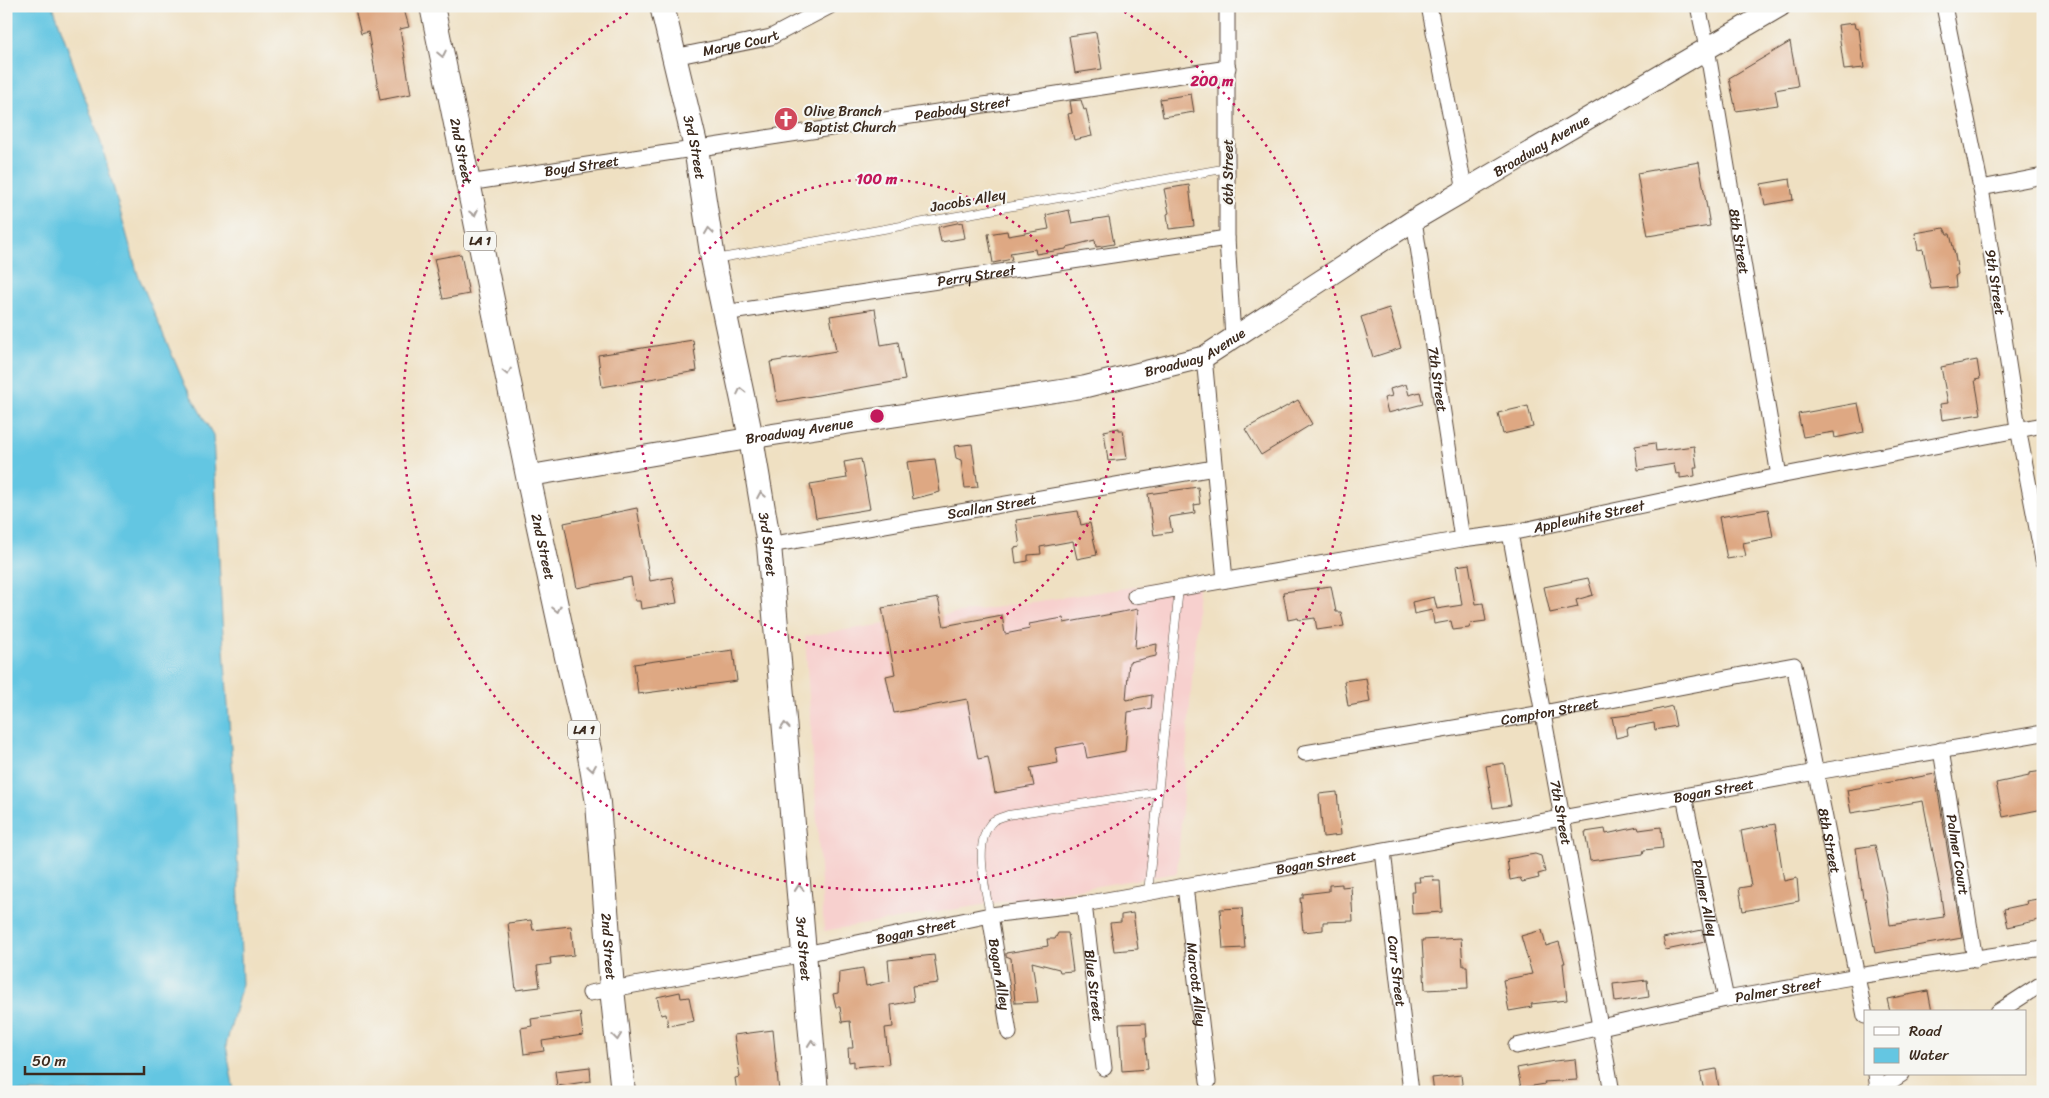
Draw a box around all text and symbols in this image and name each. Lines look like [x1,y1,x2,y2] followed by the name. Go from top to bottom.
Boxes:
[700,22,784,63] street label: Marye Court
[436,50,447,58] one-way arrow
[1189,68,1234,94] text: 200 m
[913,88,1013,128] street label: Peabody Street
[804,99,896,140] place label: Olive Branch Baptist Church
[773,106,799,132] church icon: Olive Branch Baptist Church
[1488,107,1595,184] street label: Broadway Avenue
[676,112,713,181] street label: 3rd Street
[443,115,481,187] street label: 2nd Street
[1216,139,1241,205] street label: 6th Street
[543,148,621,184] street label: Boyd Street
[857,166,898,192] text: 100 m
[927,182,1008,220] street label: Jacobs Alley
[1722,207,1757,276] street label: 8th Street
[469,209,479,218] one-way arrow
[704,227,714,236] one-way arrow
[464,232,496,250] road number: LA 1
[1978,247,2013,317] street label: 9th Street
[935,257,1018,294] street label: Perry Street
[1142,320,1251,384] street label: Broadway Avenue
[1421,345,1455,414] street label: 7th Street
[501,368,512,377] one-way arrow
[736,386,747,395] one-way arrow
[868,407,886,425] centre of rings
[743,410,855,451] street label: Broadway Avenue
[945,486,1038,526] street label: Scallan Street
[756,490,766,499] one-way arrow
[1530,492,1648,540] street label: Applewhite Street
[751,510,784,578] street label: 3rd Street
[524,511,563,582] street label: 2nd Street
[551,605,561,614] one-way arrow
[1499,690,1600,732] street label: Compton Street
[568,720,600,740] road number: LA 1
[780,722,791,730] one-way arrow
[586,764,596,772] one-way arrow
[1671,771,1756,810] street label: Bogan Street
[1543,778,1579,847] street label: 7th Street
[1811,806,1848,876] street label: 8th Street
[1939,812,1977,897] street label: Palmer Court
[1274,843,1358,882] street label: Bogan Street
[1685,857,1725,939] street label: Palmer Alley
[794,883,805,891] one-way arrow
[874,910,959,951] street label: Bogan Street
[594,912,624,981] street label: 2nd Street
[788,915,819,982] street label: 3rd Street
[1380,934,1414,1008] street label: Carr Street
[981,936,1018,1013] street label: Bogan Alley
[1179,941,1214,1029] street label: Marcott Alley
[1077,948,1111,1023] street label: Blue Street
[1733,970,1824,1010] street label: Palmer Street
[1864,1010,2026,1076] legend
[1909,1018,1942,1044] text: Road
[611,1034,622,1042] one-way arrow
[807,1039,818,1047] one-way arrow
[1909,1042,1949,1068] text: Water
[25,1043,144,1075] scale bar
[32,1048,67,1074] text: 50 m

